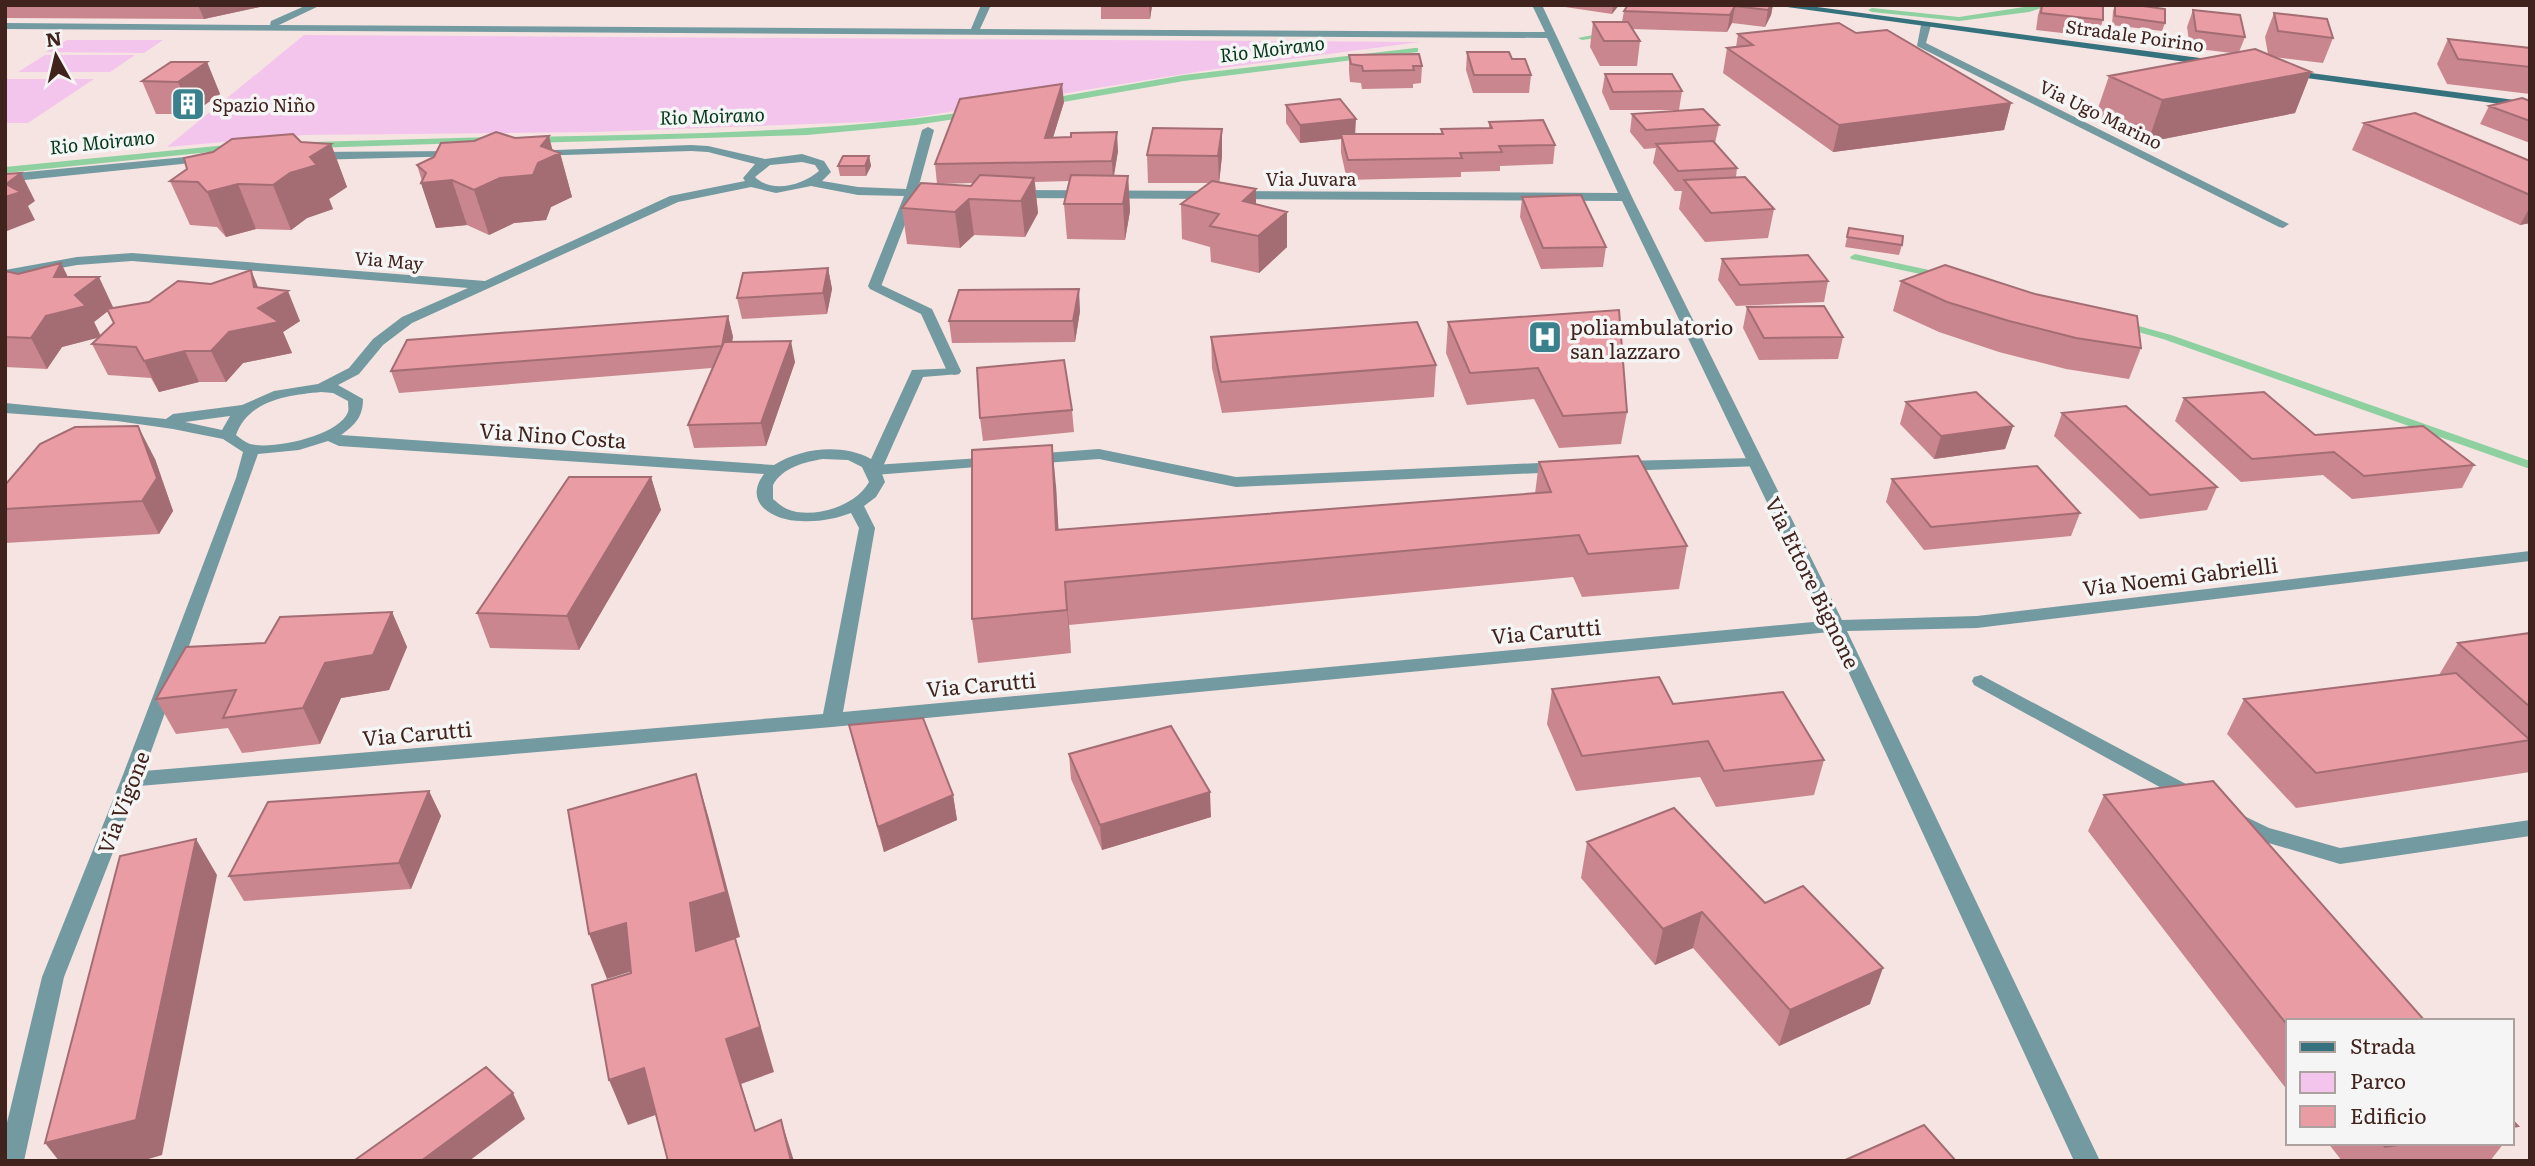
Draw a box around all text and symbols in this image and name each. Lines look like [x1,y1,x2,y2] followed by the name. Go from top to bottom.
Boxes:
[2064,12,2206,58] street label: Stradale Poirino
[21,21,91,91] north arrow
[44,23,63,53] text: N
[1218,28,1326,68] water label: Rio Moirano
[2035,72,2167,156] street label: Via Ugo Marino
[169,85,207,123] building icon: Spazio Niño
[212,91,315,118] place label: Spazio Niño
[659,99,765,131] water label: Rio Moirano
[48,122,156,160] water label: Rio Moirano
[1266,165,1357,192] street label: Via Juvara
[353,244,425,277] street label: Via May
[1570,310,1733,365] place label: poliambulatorio san lazzaro
[1526,318,1564,356] hospital icon: poliambulatorio san lazzaro
[478,413,628,455] street label: Via Nino Costa
[1759,491,1869,673] street label: Via Ettore Bignone
[2081,548,2279,602] street label: Via Noemi Gabrielli
[1490,610,1602,650] street label: Via Carutti
[925,663,1037,703] street label: Via Carutti
[361,712,473,752] street label: Via Carutti
[88,746,156,858] street label: Via Vigone
[2286,1019,2514,1145] legend
[2350,1029,2416,1060] text: Strada
[2350,1064,2406,1095] text: Parco
[2350,1099,2426,1130] text: Edificio

